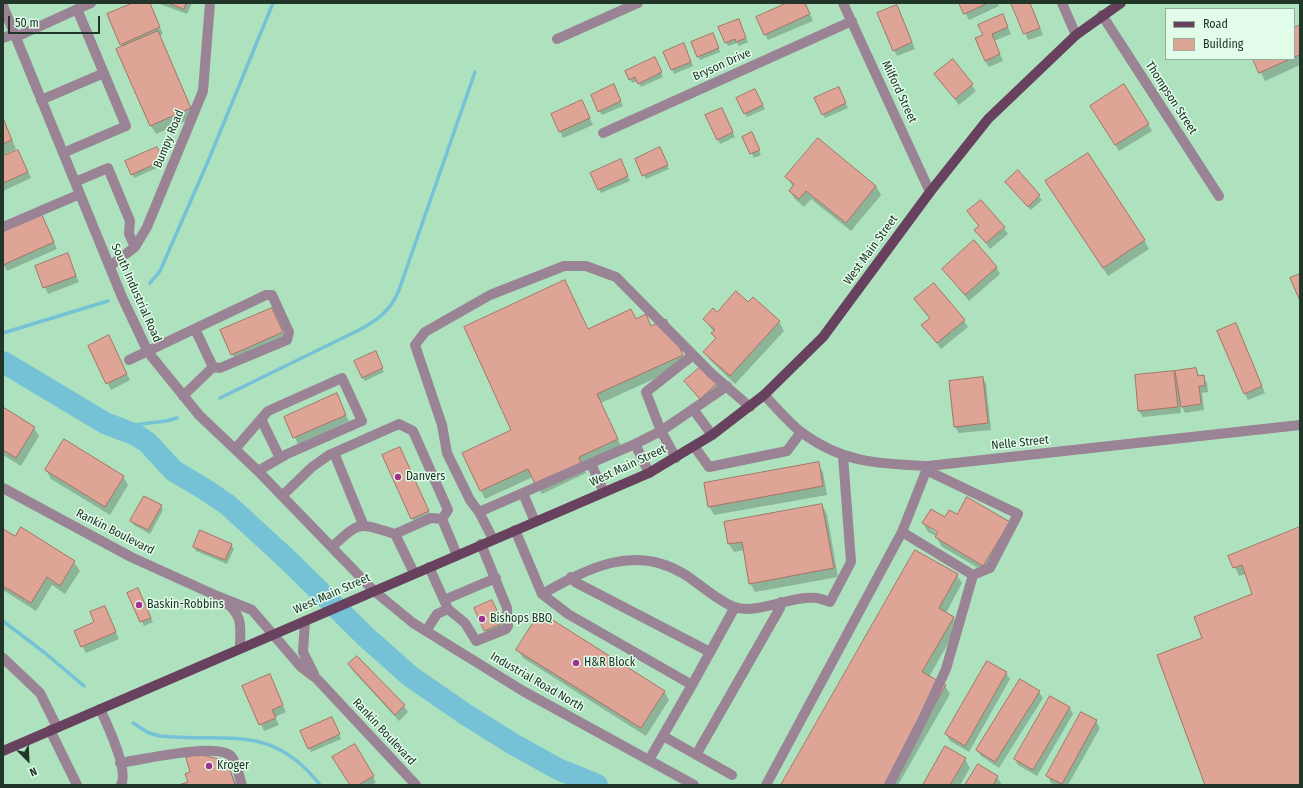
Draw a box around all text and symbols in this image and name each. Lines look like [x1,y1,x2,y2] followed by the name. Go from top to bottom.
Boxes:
[10,8,102,34] scale bar
[1165,8,1295,60] legend
[15,16,39,30] text: 50 m
[1203,17,1228,31] text: Road
[1203,37,1243,51] text: Building
[691,46,753,84] street label: Bryson Drive
[878,59,920,125] street label: Milford Street
[1142,59,1200,137] street label: Thompson Street
[151,108,187,170] street label: Bumpy Road
[841,212,901,288] street label: West Main Street
[108,241,164,345] street label: South Industrial Road
[991,433,1049,453] street label: Nelle Street
[587,442,669,490] street label: West Main Street
[406,470,445,484] place label: Danvers
[393,472,403,482] marker: Danvers
[73,506,157,558] street label: Rankin Boulevard
[291,571,373,617] street label: West Main Street
[147,598,224,612] place label: Baskin-Robbins
[134,600,144,610] marker: Baskin-Robbins
[490,612,552,626] place label: Bishops BBQ
[477,614,487,624] marker: Bishops BBQ
[488,649,586,715] street label: Industrial Road North
[584,656,635,670] place label: H&R Block
[571,658,581,668] marker: H&R Block
[349,696,419,768] street label: Rankin Boulevard
[8,740,48,780] north arrow
[217,759,249,773] place label: Kroger
[204,761,214,771] marker: Kroger
[27,764,39,779] text: N

